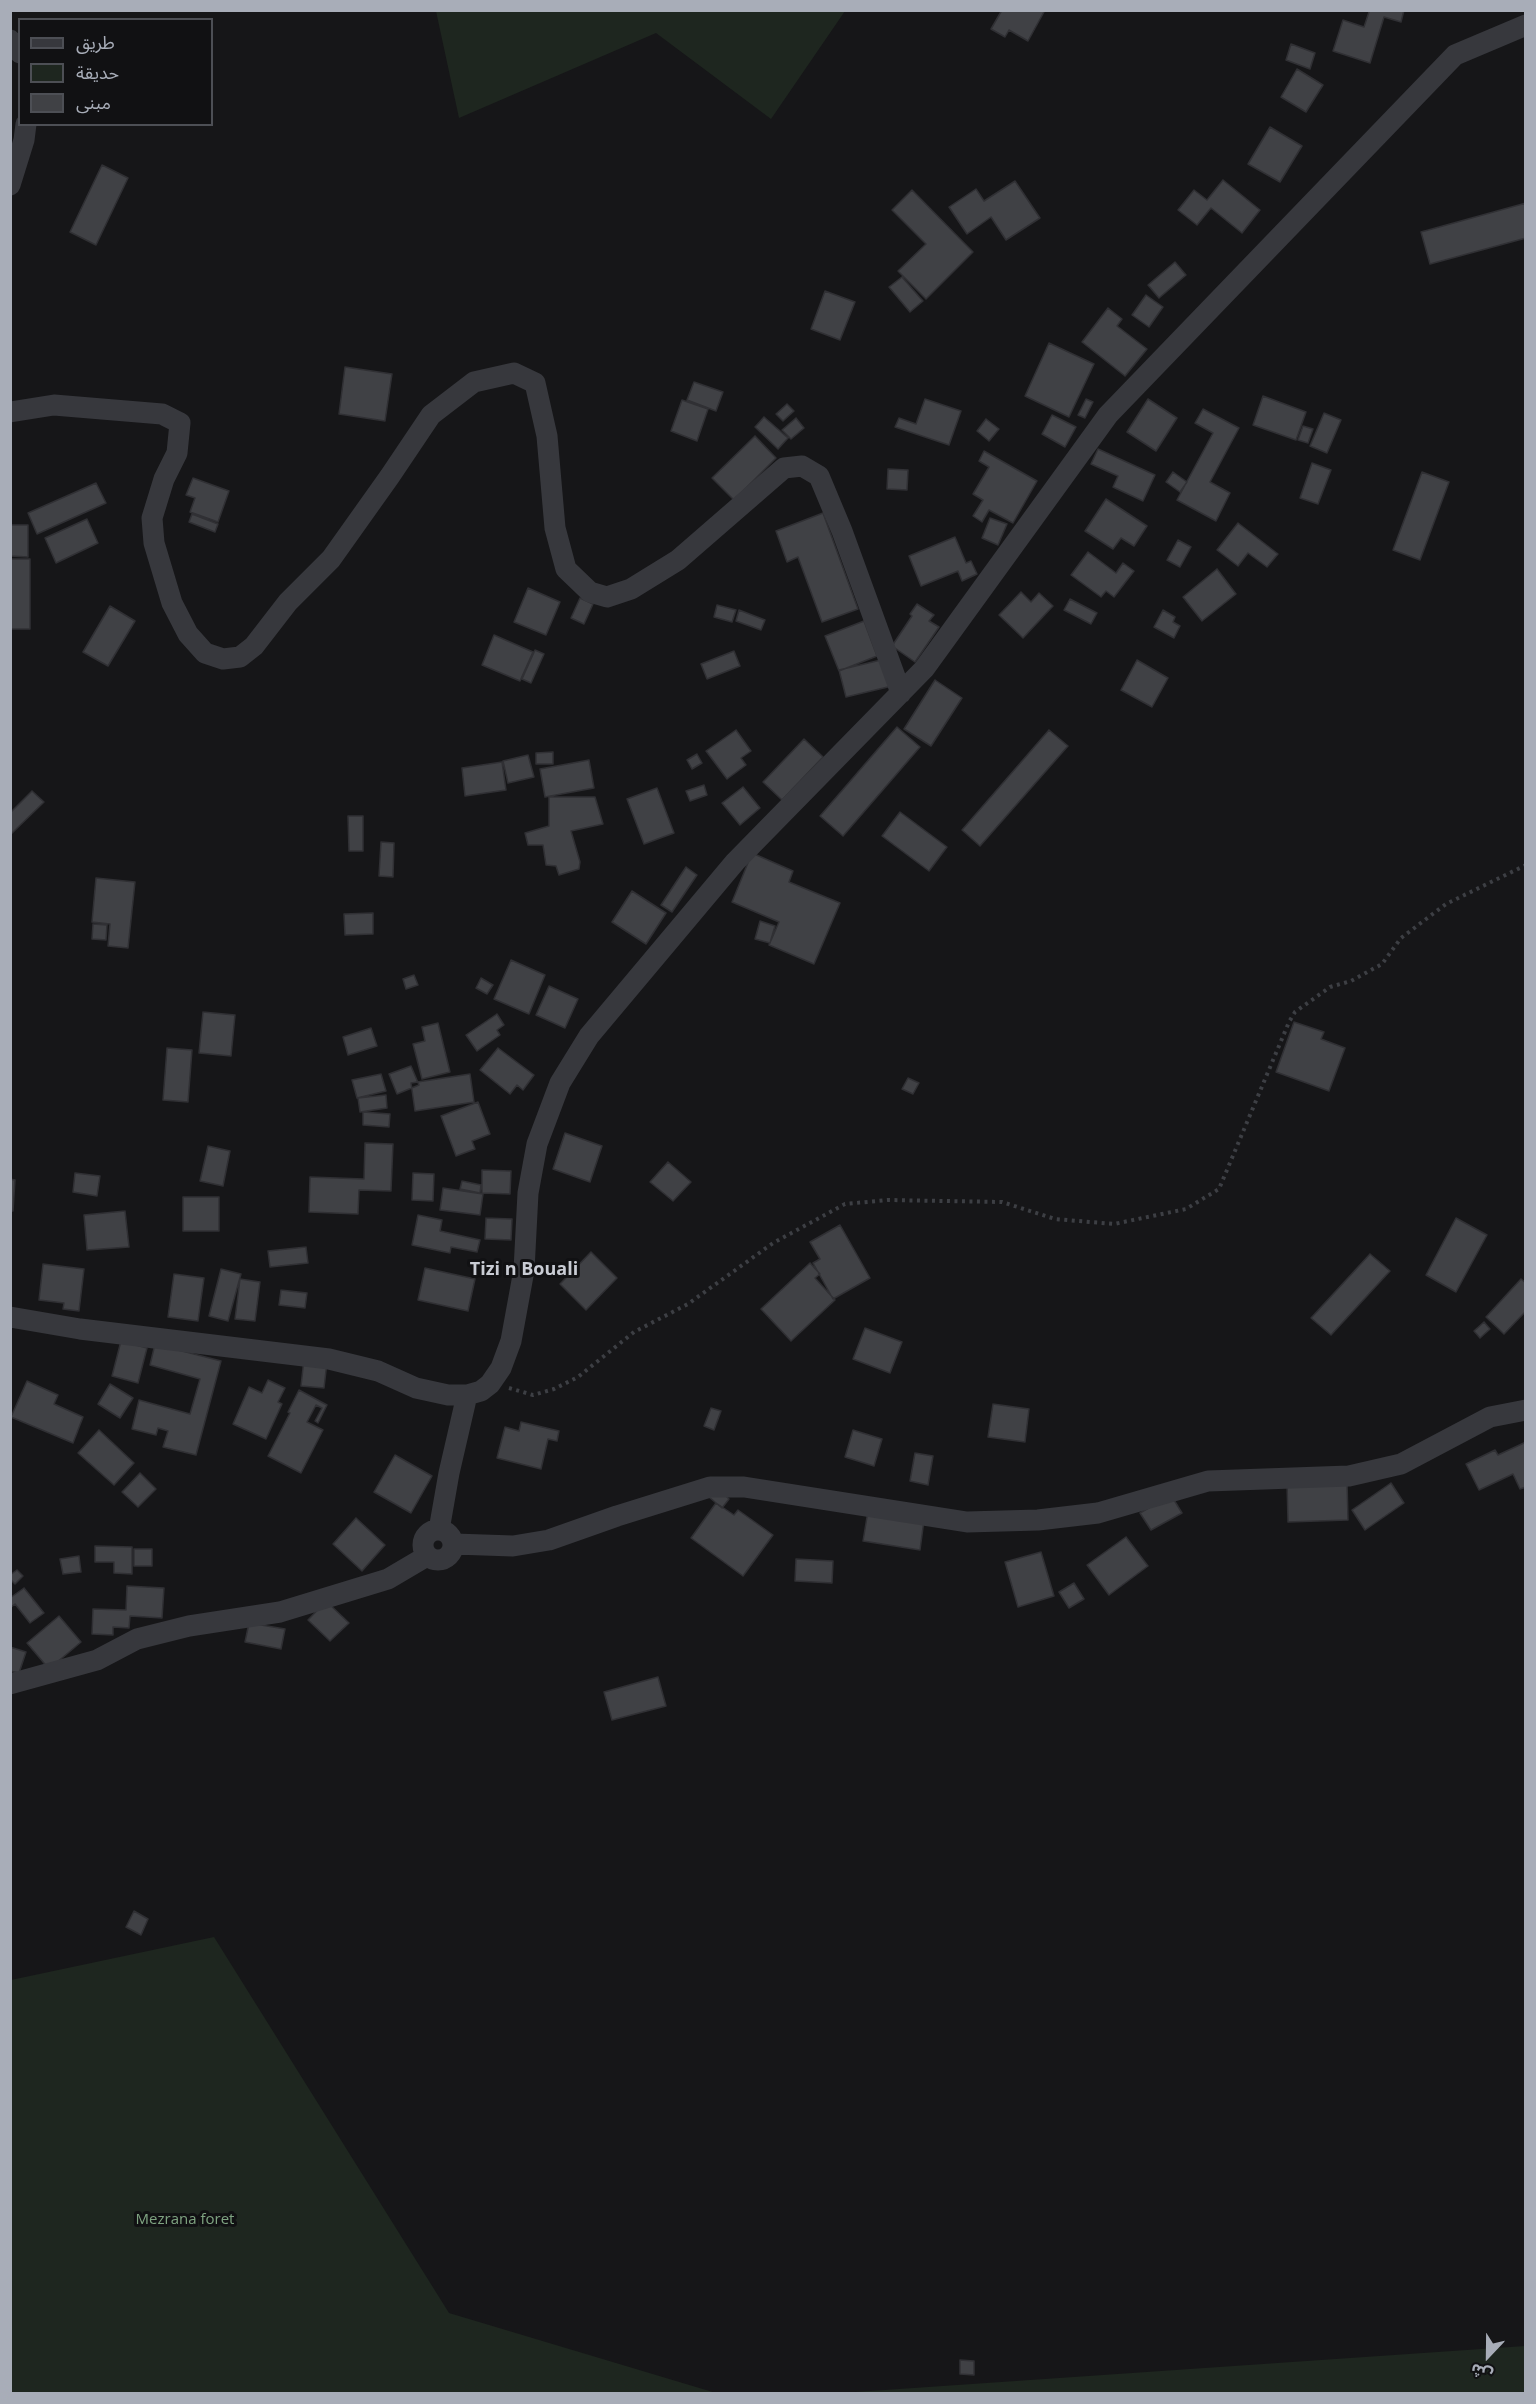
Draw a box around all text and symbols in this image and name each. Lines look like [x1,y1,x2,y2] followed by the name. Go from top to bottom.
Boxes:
[18,18,213,126] legend
[76,30,115,54] text: طريق
[76,60,119,84] text: حديقة
[76,90,111,114] text: مبنى
[470,1259,578,1281] district label: Tizi n Bouali
[136,2211,234,2229] park label: Mezrana foret
[1458,2326,1518,2386] north arrow
[1467,2358,1496,2387] text: ش

